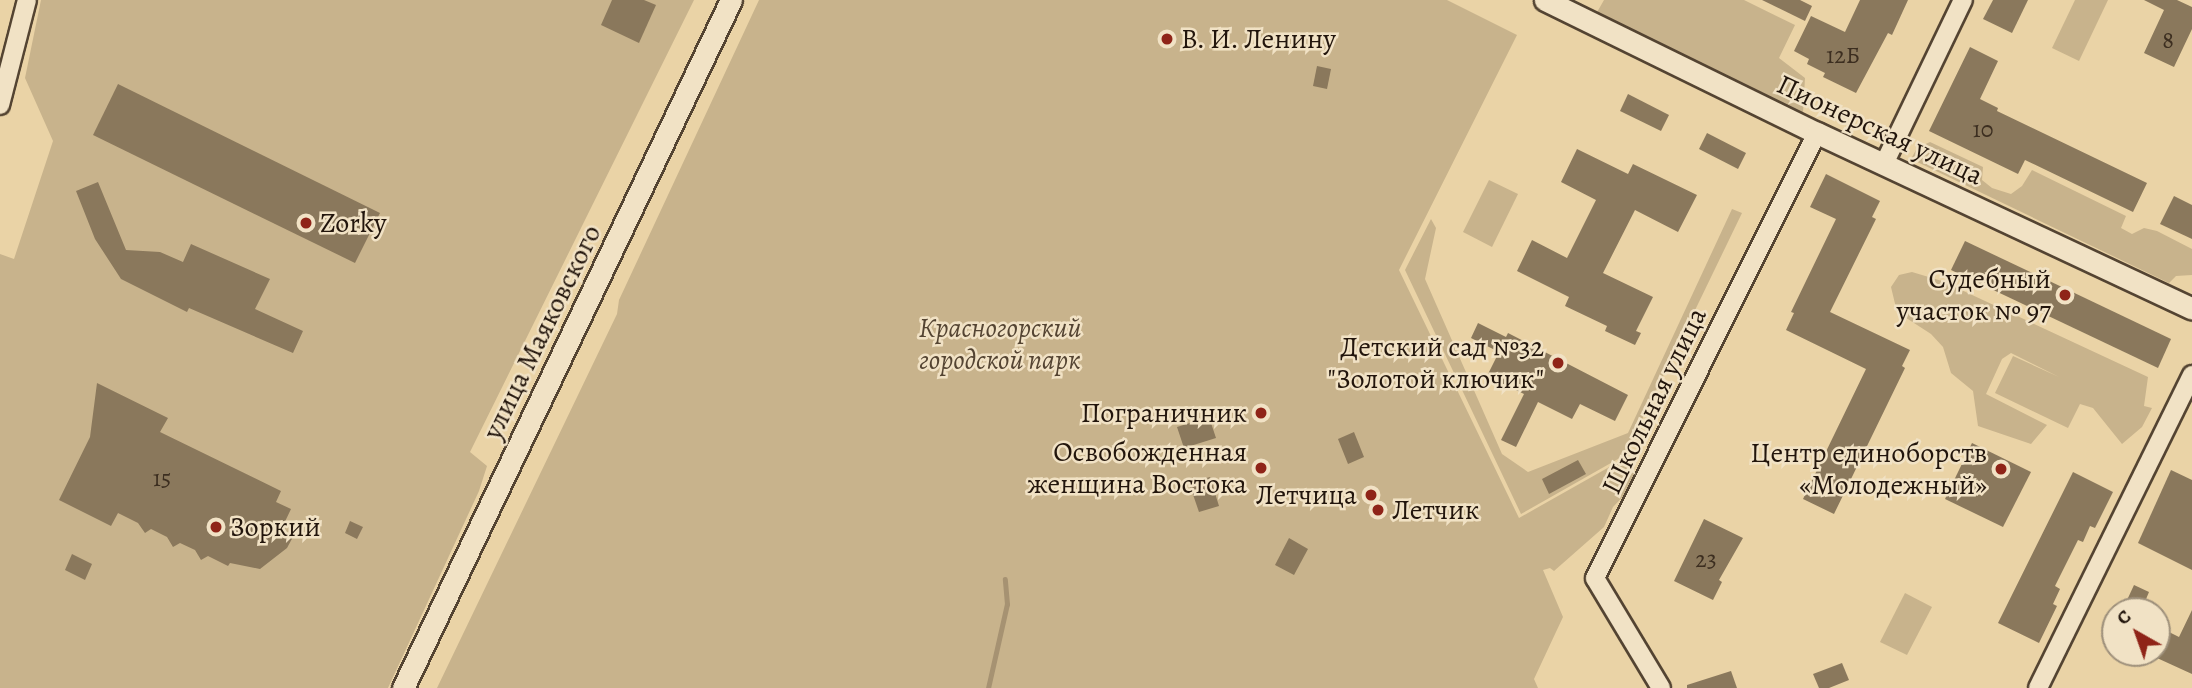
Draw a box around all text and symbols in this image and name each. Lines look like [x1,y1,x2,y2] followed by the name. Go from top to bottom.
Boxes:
[1181,22,1337,56] place label: В. И. Ленину
[2162,27,2174,55] house number: 8
[1159,31,1175,47] marker: В. И. Ленину
[1826,42,1860,70] house number: 12Б
[1772,68,1988,192] street label: Пионерская улица
[1973,116,1993,144] house number: 10
[320,206,386,240] place label: Zorky
[298,215,314,231] marker: Zorky
[476,219,608,445] street label: улица Маяковского
[1896,262,2051,328] place label: Судебный участок № 97
[2057,287,2073,303] marker: Судебный участок № 97
[1594,302,1714,500] street label: Школьная улица
[919,311,1081,377] park label: Красногорский городской парк
[1328,330,1544,396] place label: Детский сад №32 "Золотой ключик"
[1550,355,1566,371] marker: Детский сад №32 "Золотой ключик"
[1081,396,1247,430] place label: Пограничник
[1253,405,1269,421] marker: Пограничник
[1027,435,1247,501] place label: Освобожденная женщина Востока
[1750,436,1987,502] place label: Центр единоборств «Молодежный»
[1253,460,1269,476] marker: Освобожденная женщина Востока
[1993,461,2009,477] marker: Центр единоборств «Молодежный»
[153,465,171,493] house number: 15
[1256,478,1357,512] place label: Летчица
[1363,487,1379,503] marker: Летчица
[1392,493,1479,527] place label: Летчик
[1370,502,1386,518] marker: Летчик
[230,510,321,544] place label: Зоркий
[208,519,224,535] marker: Зоркий
[1695,546,1717,574] house number: 23
[2101,597,2171,667] north arrow
[2111,604,2137,631] text: С

